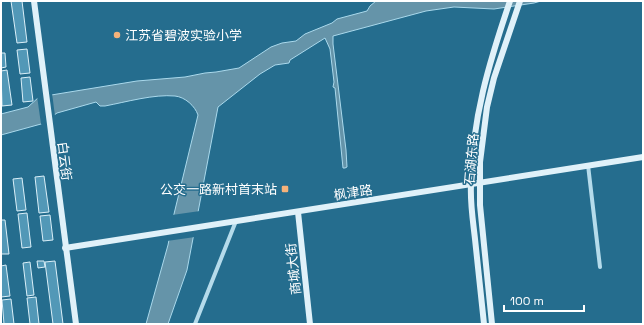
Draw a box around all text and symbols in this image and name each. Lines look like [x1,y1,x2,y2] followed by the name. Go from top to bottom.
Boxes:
[125,27,242,44] place label: 江苏省碧波实验小学
[112,30,122,40] marker: 江苏省碧波实验小学
[461,132,482,186] street label: 石湖东路
[54,141,75,181] street label: 白云街
[160,181,277,198] place label: 公交一路新村首末站
[332,181,374,204] street label: 枫津路
[280,184,290,194] marker: 公交一路新村首末站
[282,242,305,296] street label: 商城大街
[504,287,584,313] scale bar
[510,293,544,309] text: 100 m

